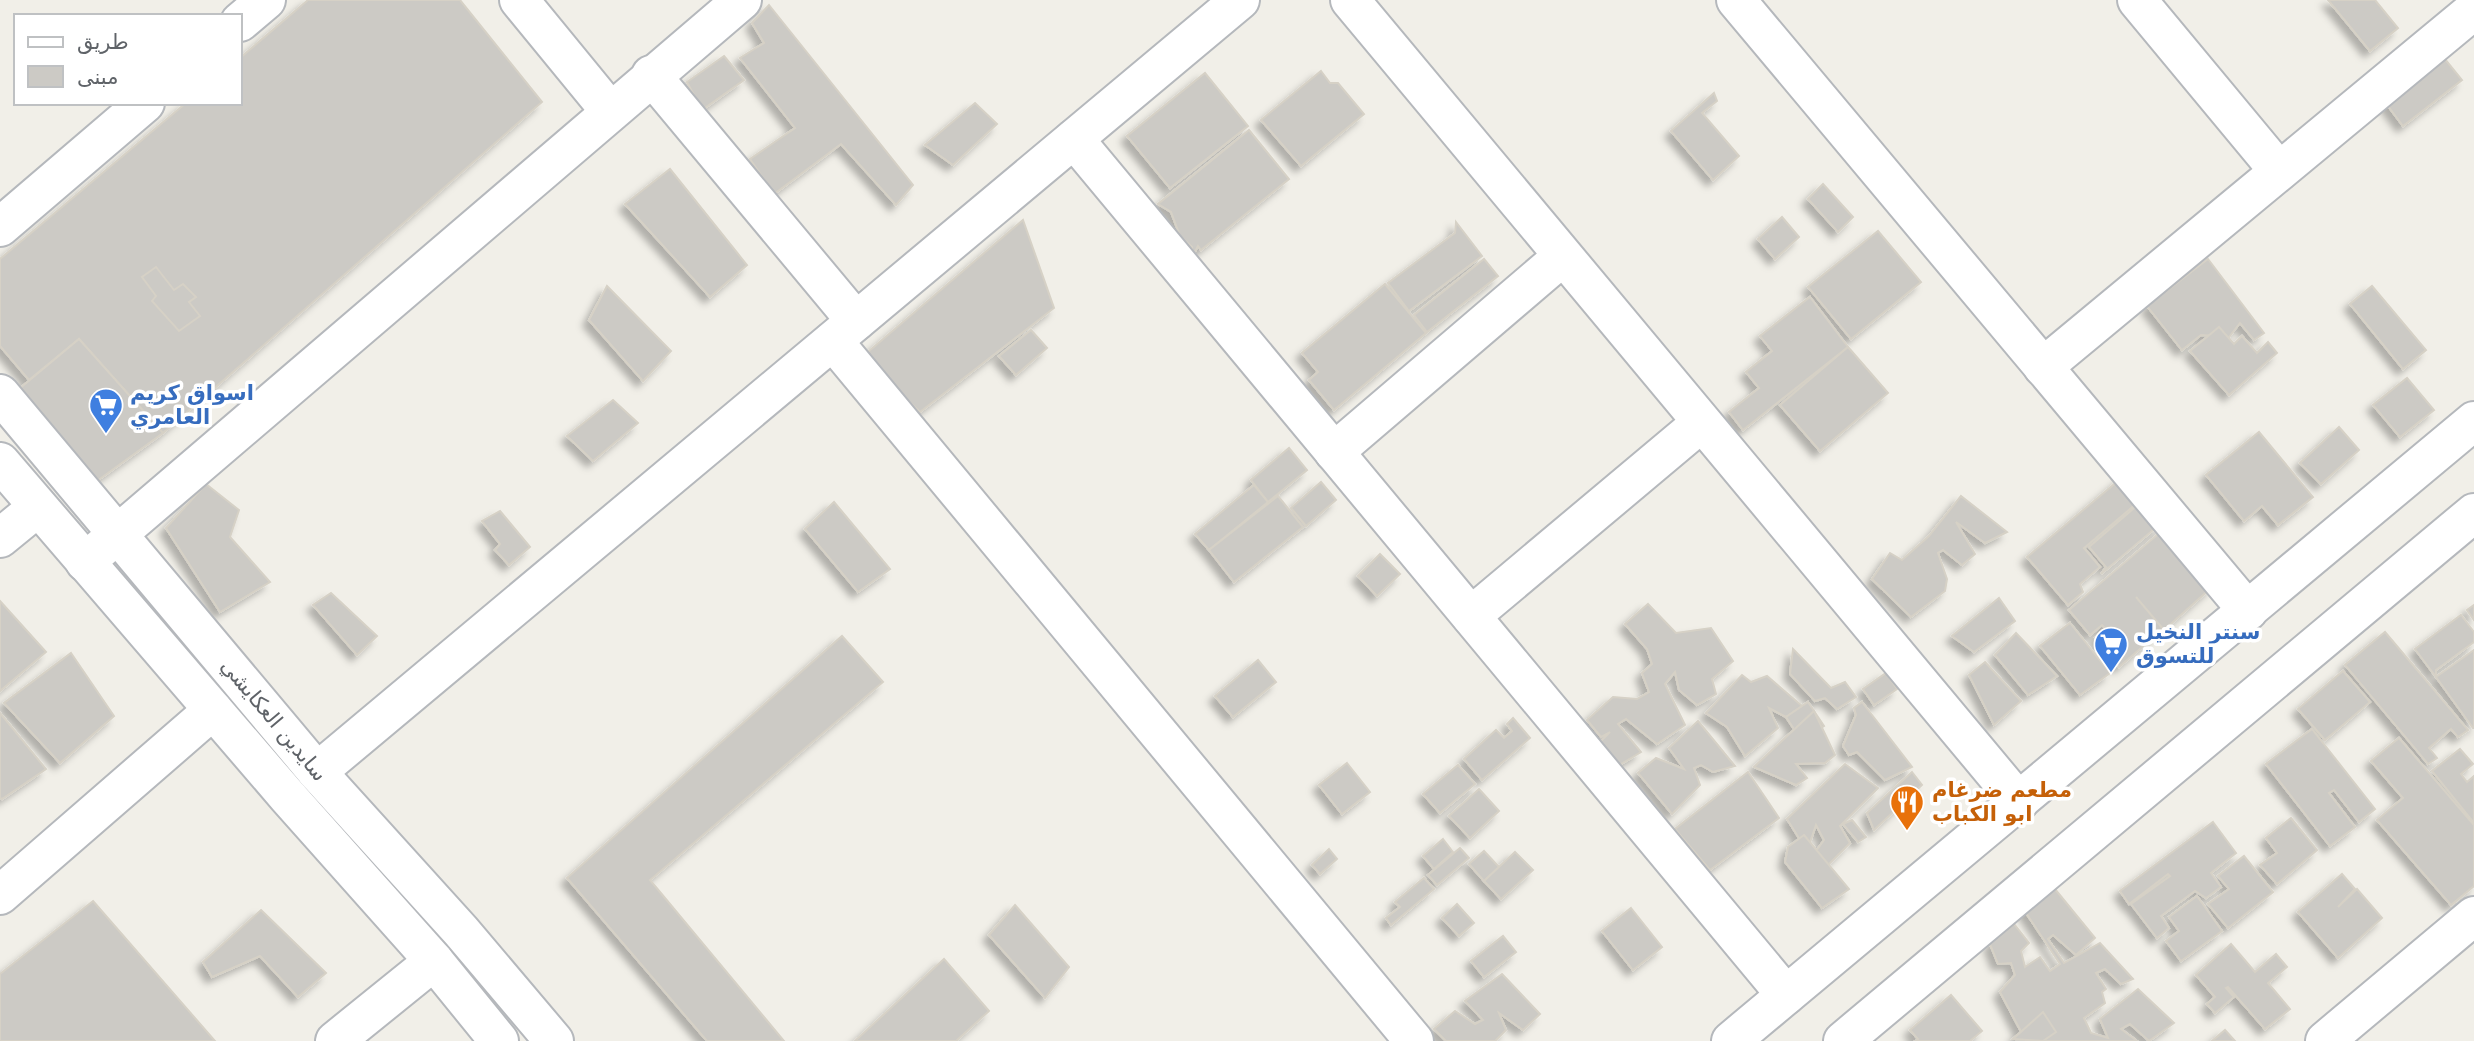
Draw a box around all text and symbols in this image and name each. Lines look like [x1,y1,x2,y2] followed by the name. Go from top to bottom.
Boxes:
[14,14,242,105] legend
[77,30,129,54] text: طريق
[77,65,118,89] text: مبنى
[130,381,254,430] place label: اسواق كريم العامري
[87,386,125,435] supermarket icon: اسواق كريم العامري
[2136,620,2260,668] place label: سنتر النخيل للتسوق
[2092,625,2130,674] supermarket icon: سنتر النخيل للتسوق
[216,654,332,786] street label: سايدين العكايشي
[1932,778,2072,826] place label: مطعم ضرغام ابو الكباب
[1888,783,1926,832] restaurant icon: مطعم ضرغام ابو الكباب

